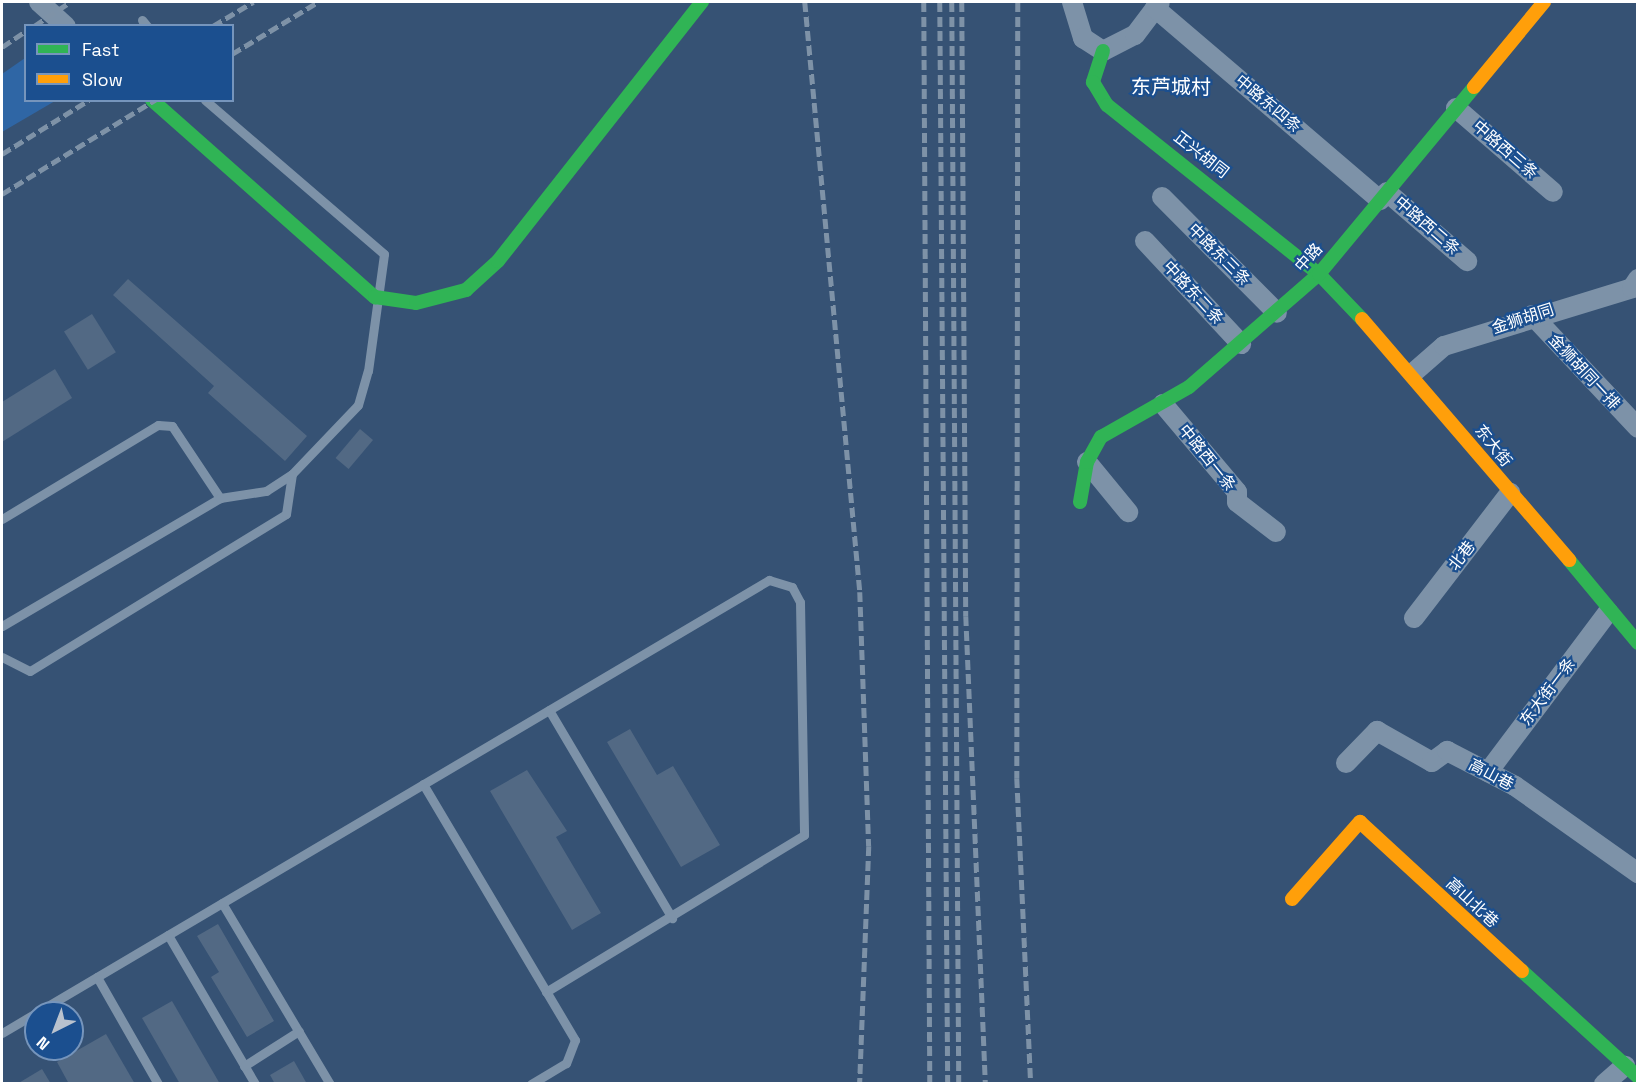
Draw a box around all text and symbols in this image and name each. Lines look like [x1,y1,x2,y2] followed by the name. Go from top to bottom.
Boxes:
[24,24,234,102] legend
[82,38,119,61] text: Fast
[82,68,123,91] text: Slow
[1231,71,1305,137] street label: 中路东四条
[1131,75,1211,99] district label: 东芦城村
[1469,117,1541,183] street label: 中路西三条
[1170,128,1232,182] street label: 正兴胡同
[1391,193,1463,259] street label: 中路西二条
[1184,220,1254,290] street label: 中路东三条
[1291,240,1327,276] street label: 中路
[1159,257,1227,329] street label: 中路东二条
[1490,300,1556,338] street label: 金狮胡同
[1544,330,1624,414] street label: 金狮胡同一排
[1174,421,1240,495] street label: 中路西一条
[1470,421,1516,471] street label: 东大街
[1445,537,1479,575] street label: 北巷
[1516,654,1580,730] street label: 东大街一条
[1465,755,1517,795] street label: 高山巷
[1442,874,1502,932] street label: 高山北巷
[24,1001,84,1061] north arrow
[32,1032,54,1055] text: N

